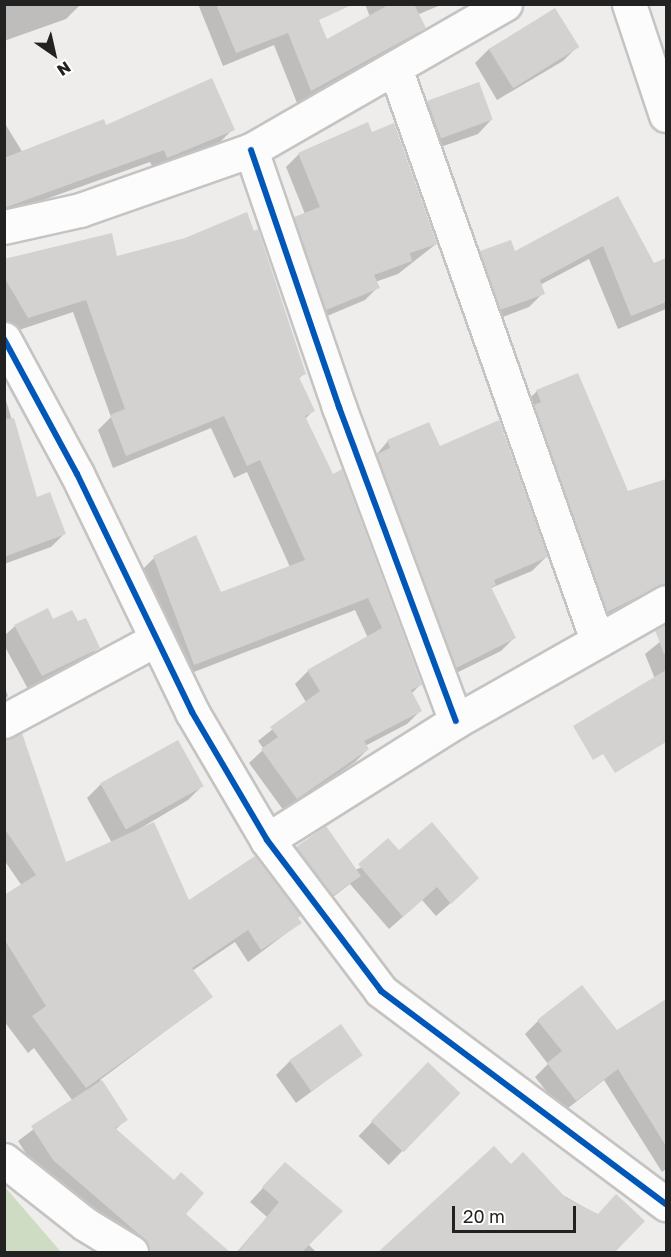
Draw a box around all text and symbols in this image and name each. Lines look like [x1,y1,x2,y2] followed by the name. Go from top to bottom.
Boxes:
[24,24,84,84] north arrow
[53,57,75,81] text: N
[455,1194,580,1232] scale bar
[463,1205,505,1227] text: 20 m

